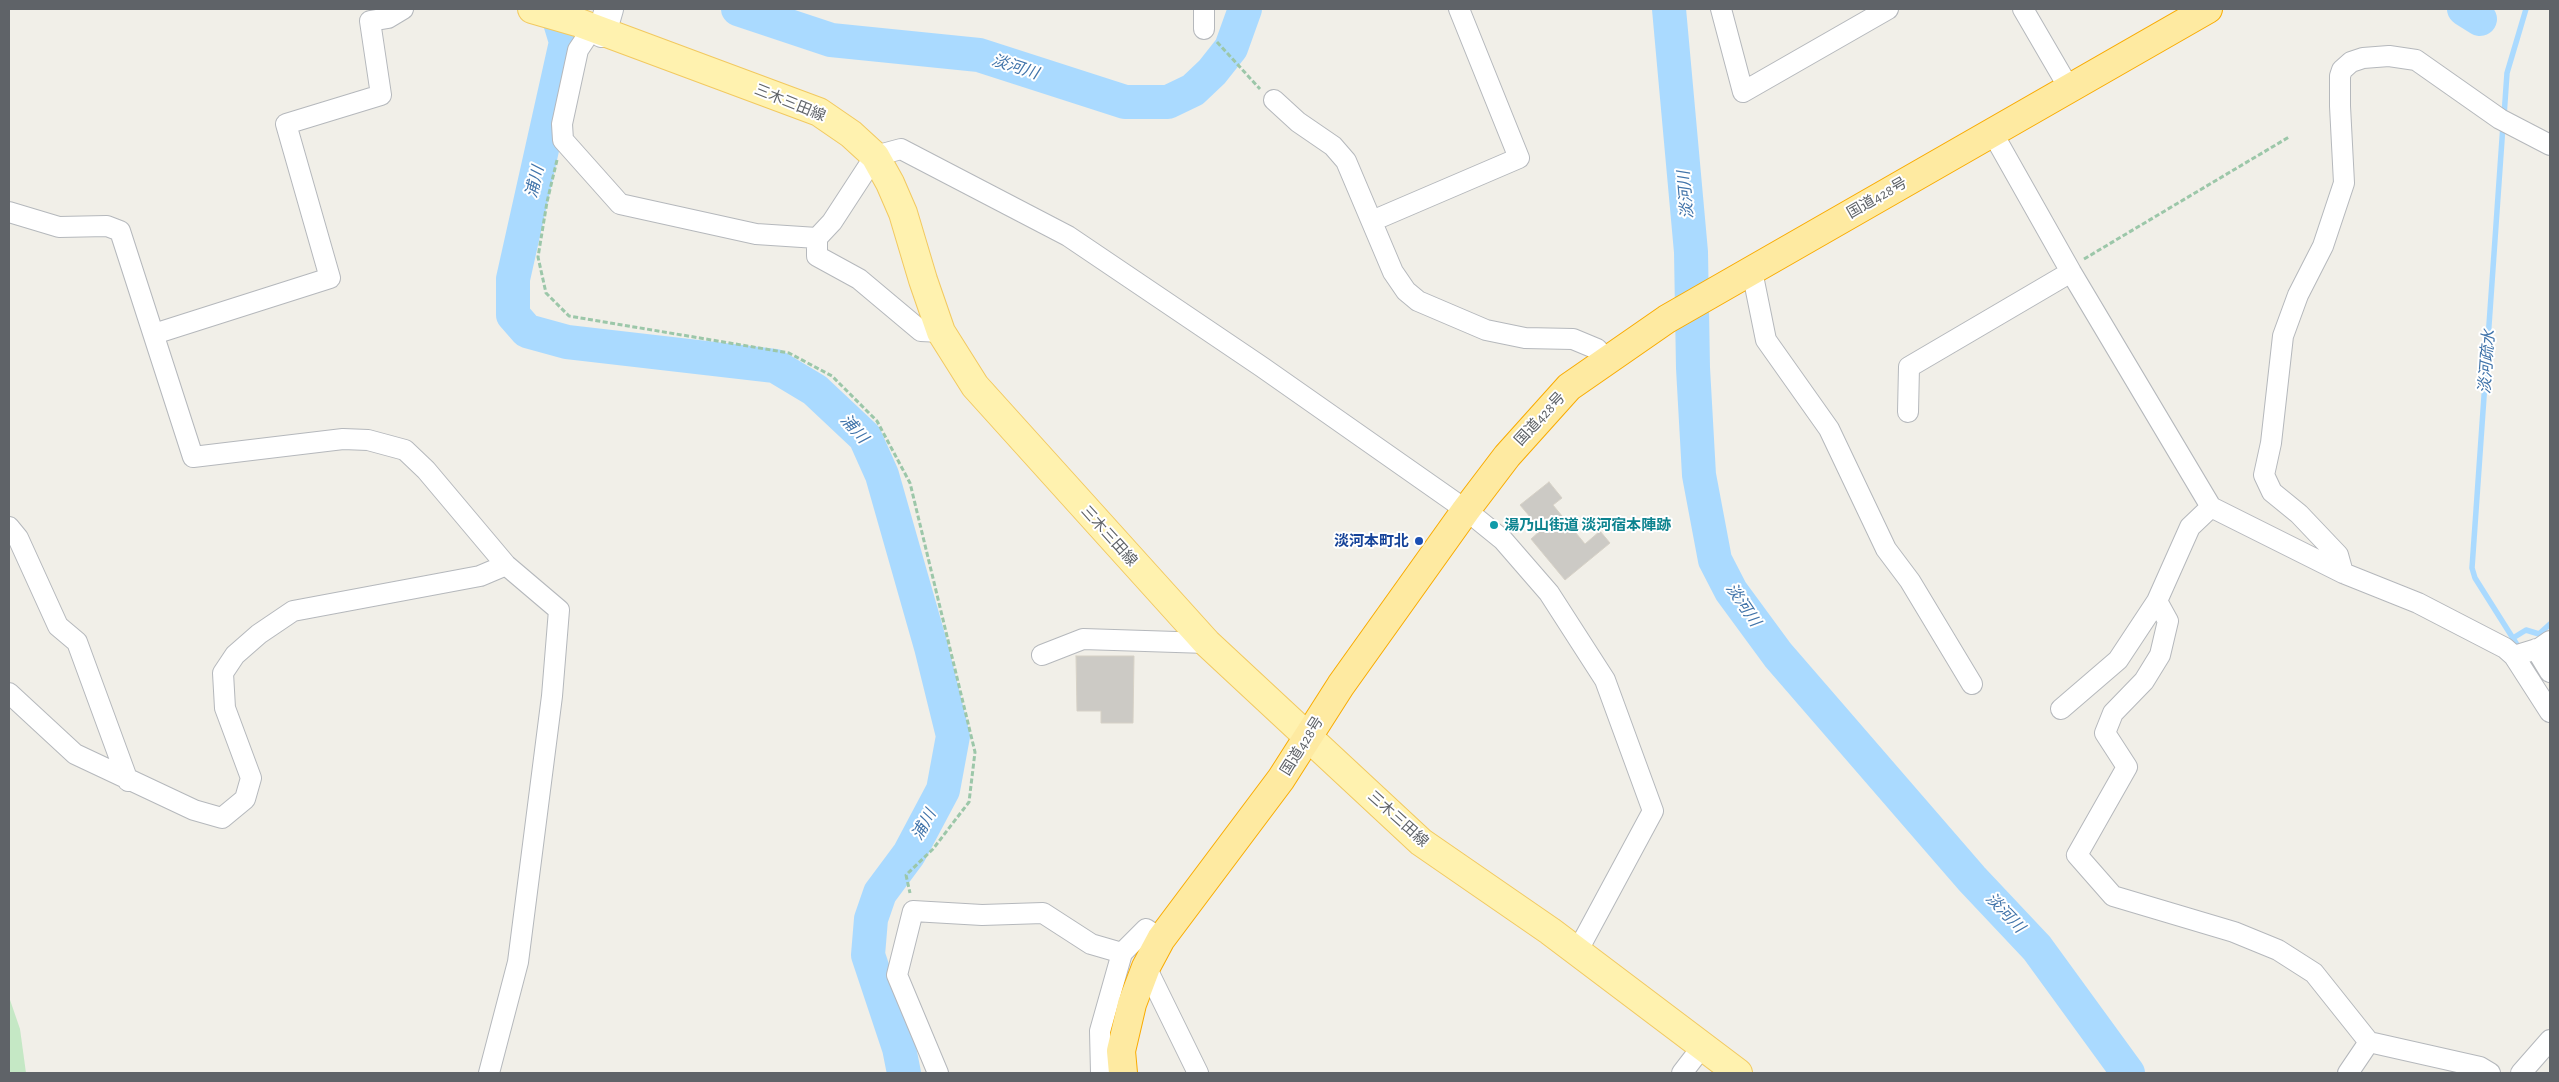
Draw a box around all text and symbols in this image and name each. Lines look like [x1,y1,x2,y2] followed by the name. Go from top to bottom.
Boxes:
[989,50,1041,84] water label: 淡河川
[752,81,828,125] street label: 三木三田線
[522,164,548,200] water label: 浦川
[1674,170,1698,220] water label: 淡河川
[1844,174,1910,222] street label: 国道428号
[2475,329,2499,395] water label: 淡河疏水
[1511,389,1569,449] street label: 国道428号
[836,411,872,447] water label: 浦川
[1077,502,1141,570] street label: 三木三田線
[1504,516,1671,534] place label: 湯乃山街道 淡河宿本陣跡
[1488,519,1500,531] marker: 湯乃山街道 淡河宿本陣跡
[1334,532,1409,550] place label: 淡河本町北
[1413,535,1425,547] marker: 淡河本町北
[1722,580,1764,630] water label: 淡河川
[1277,713,1327,779] street label: 国道428号
[1364,787,1432,851] street label: 三木三田線
[908,806,940,844] water label: 浦川
[1981,889,2029,937] water label: 淡河川

